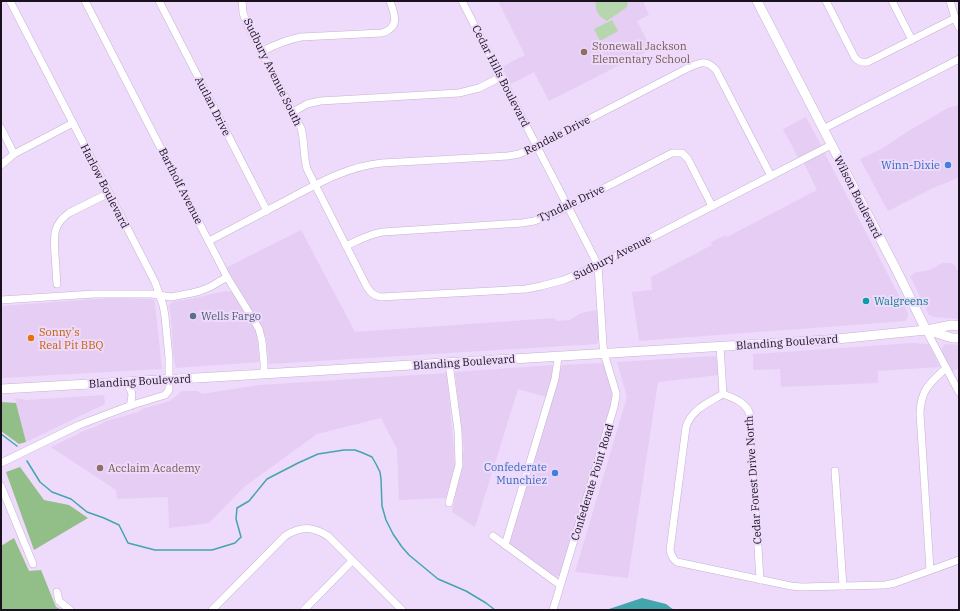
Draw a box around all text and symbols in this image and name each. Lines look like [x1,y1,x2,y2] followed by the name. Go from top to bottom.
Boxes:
[241,16,305,128] street label: Sudbury Avenue South
[469,23,533,130] street label: Cedar Hills Boulevard
[592,39,690,66] place label: Stonewall Jackson Elementary School
[579,47,589,57] marker: Stonewall Jackson Elementary School
[192,74,234,138] street label: Autlan Drive
[522,112,593,158] street label: Rendale Drive
[78,141,132,231] street label: Harlow Boulevard
[156,146,206,227] street label: Bartholf Avenue
[831,153,885,241] street label: Wilson Boulevard
[881,158,940,172] place label: Winn-Dixie
[943,160,953,170] marker: Winn-Dixie
[535,181,607,225] street label: Tyndale Drive
[571,231,653,283] street label: Sudbury Avenue
[874,294,928,308] place label: Walgreens
[861,296,871,306] marker: Walgreens
[201,309,261,323] place label: Wells Fargo
[188,311,198,321] marker: Wells Fargo
[39,325,104,352] place label: Sonny's Real Pit BBQ
[735,331,839,353] street label: Blanding Boulevard
[26,333,36,343] marker: Sonny's Real Pit BBQ
[412,351,516,373] street label: Blanding Boulevard
[89,371,192,391] street label: Blanding Boulevard
[742,415,764,545] street label: Cedar Forest Drive North
[568,421,617,542] street label: Confederate Point Road
[484,460,547,487] place label: Confederate Munchiez
[108,461,201,475] place label: Acclaim Academy
[95,463,105,473] marker: Acclaim Academy
[550,468,560,478] marker: Confederate Munchiez

